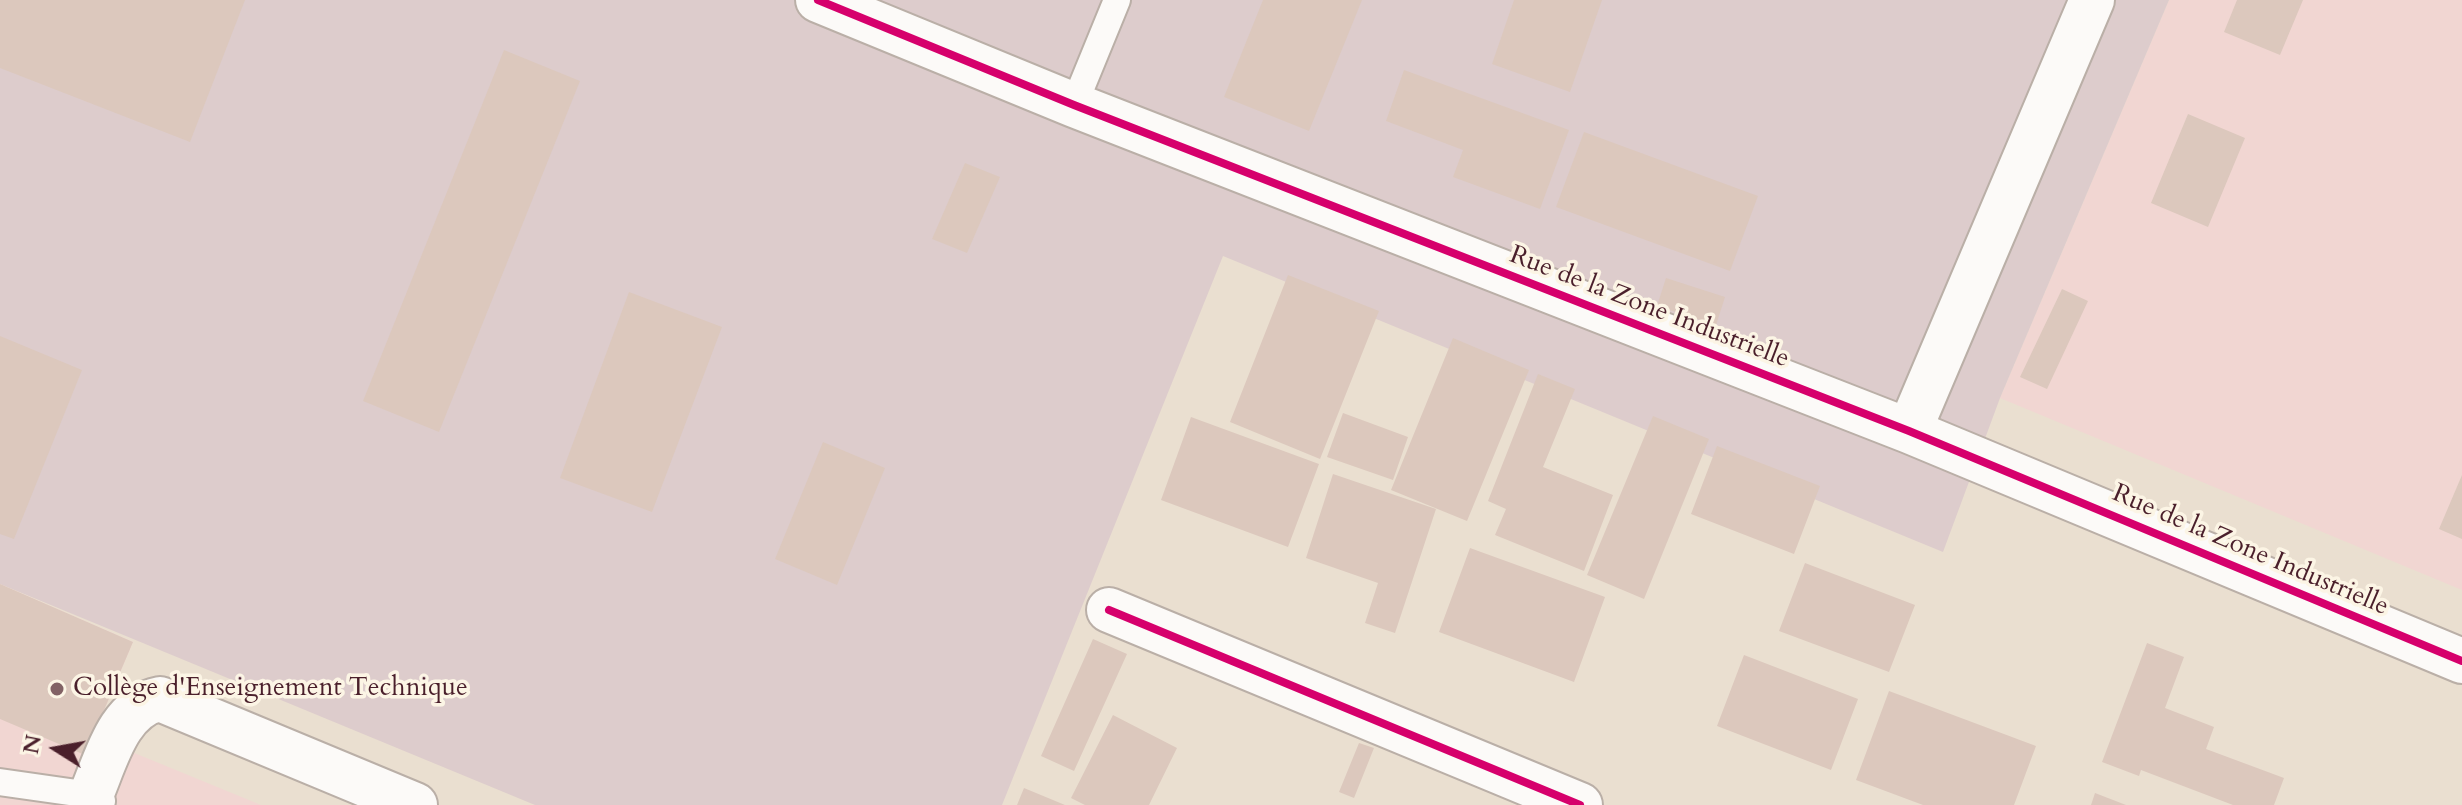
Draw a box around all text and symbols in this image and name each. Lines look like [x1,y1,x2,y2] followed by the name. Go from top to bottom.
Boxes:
[1505,240,1793,376] street label: Rue de la Zone Industrielle
[2107,479,2393,623] street label: Rue de la Zone Industrielle
[73,673,468,705] place label: Collège d'Enseignement Technique
[48,680,66,698] marker: Collège d'Enseignement Technique
[16,709,96,789] north arrow
[16,732,49,757] text: N

